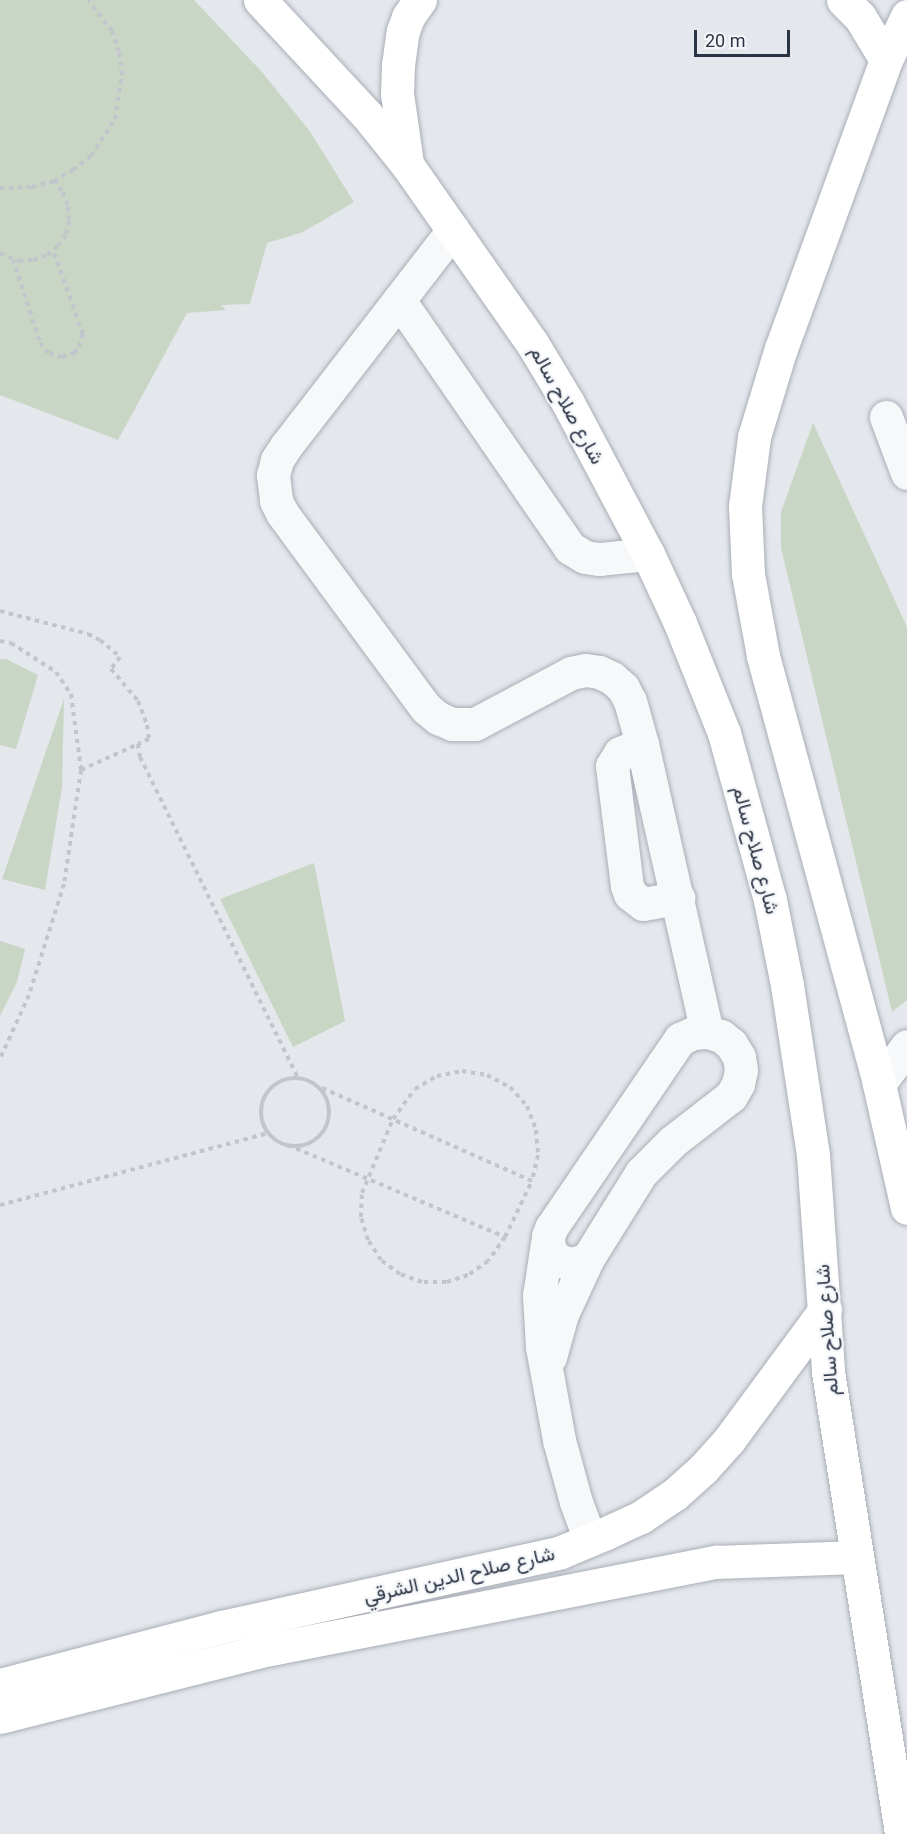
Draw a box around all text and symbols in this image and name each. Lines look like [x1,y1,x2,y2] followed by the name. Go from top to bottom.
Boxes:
[697,18,793,56] scale bar
[705,30,745,51] text: 20 m
[525,342,609,468] street label: شارع صلاح سالم
[727,783,785,917] street label: شارع صلاح سالم
[810,1263,844,1397] street label: شارع صلاح سالم
[361,1541,557,1609] street label: شارع صلاح الدين الشرقي

